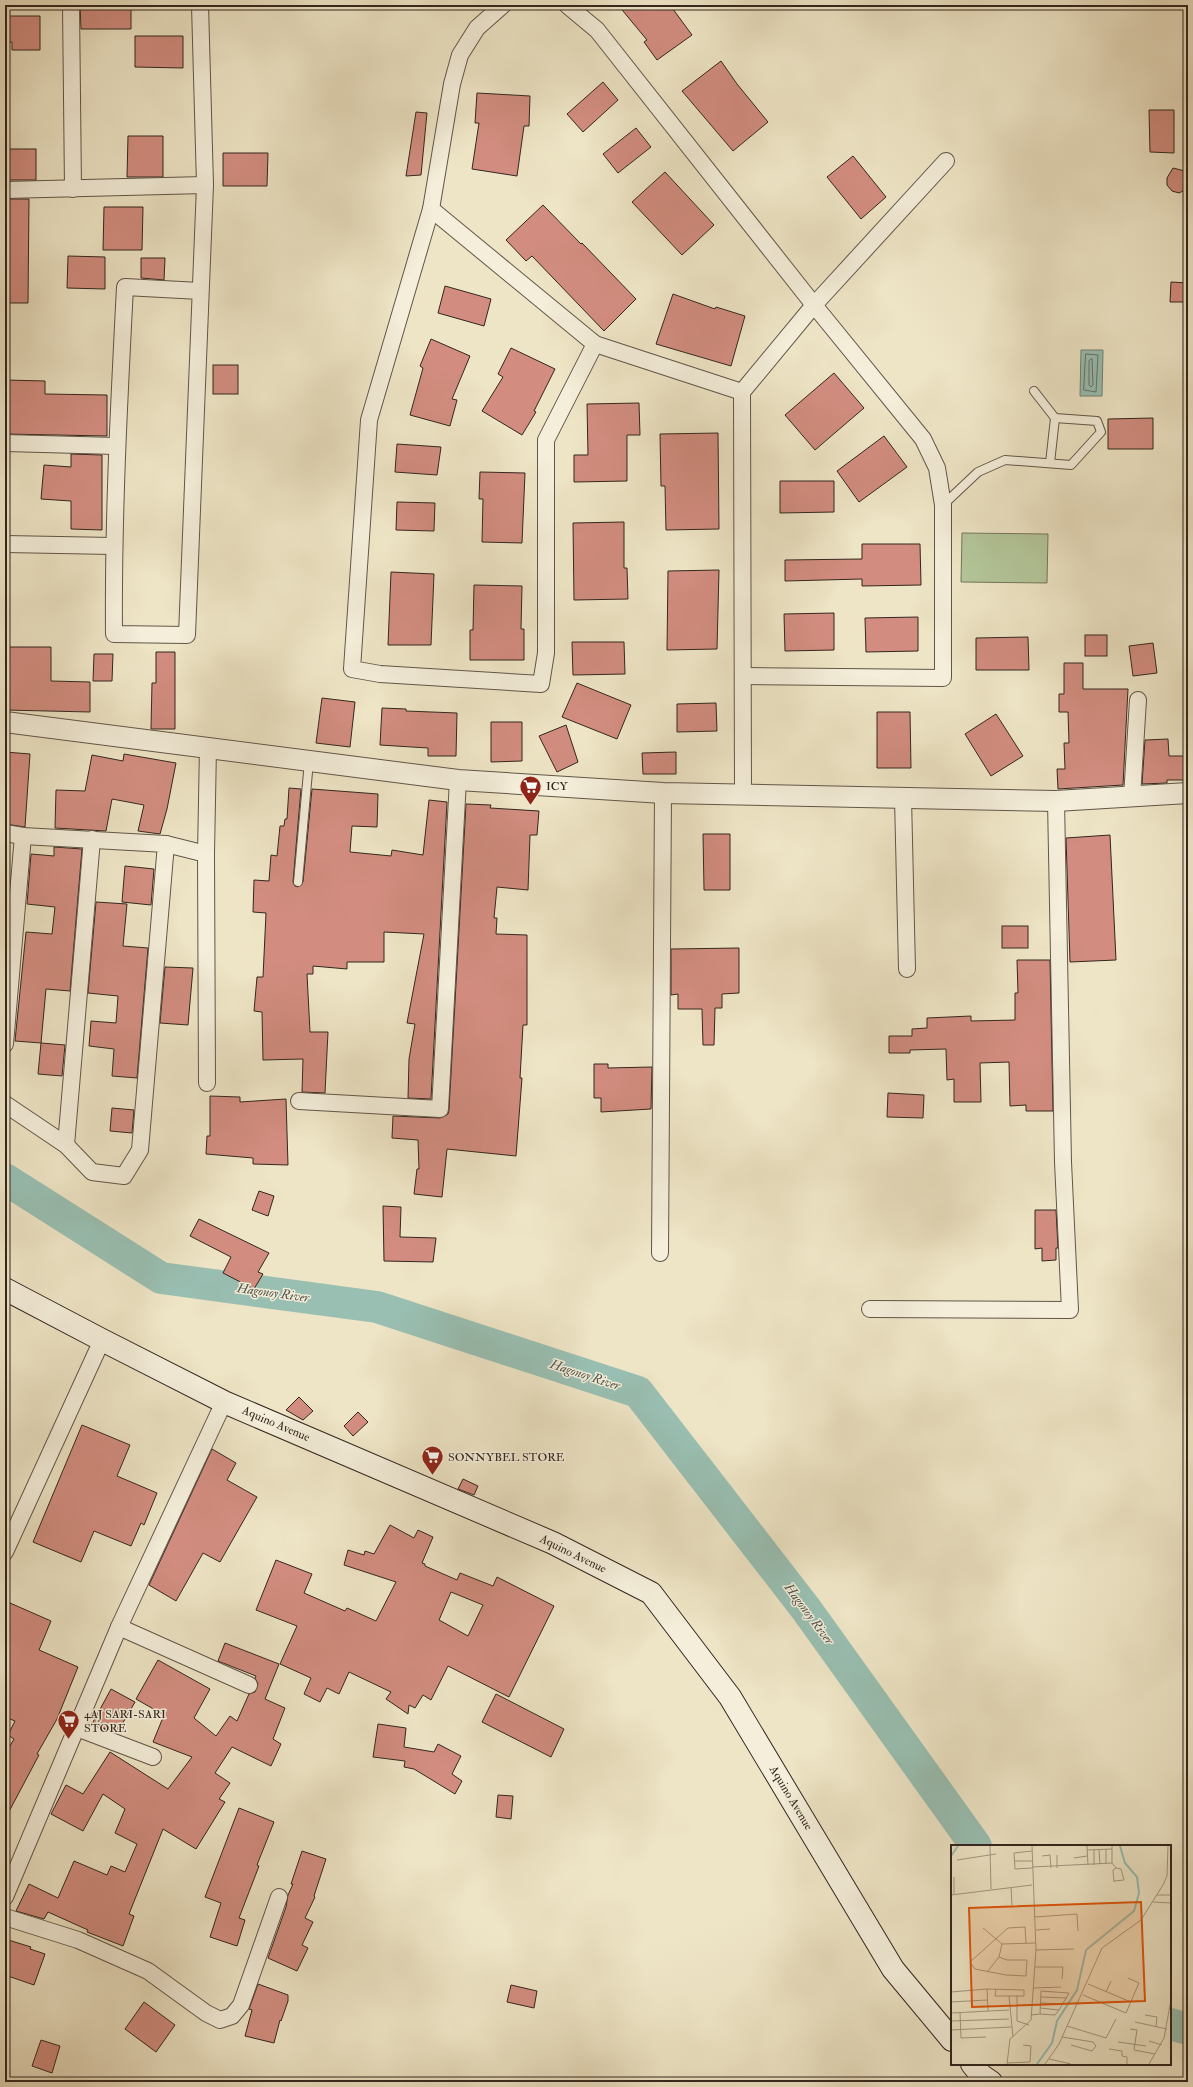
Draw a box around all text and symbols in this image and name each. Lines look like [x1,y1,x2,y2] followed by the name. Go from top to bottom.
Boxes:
[518,773,544,806] supermarket icon: ICY
[546,779,569,794] place label: ICY
[235,1280,311,1306] water label: Hagonoy River
[547,1356,623,1394] water label: Hagonoy River
[239,1403,312,1445] street label: Aquino Avenue
[419,1444,445,1477] supermarket icon: SONNYBEL STORE
[448,1450,565,1465] place label: SONNYBEL STORE
[536,1531,609,1577] street label: Aquino Avenue
[780,1579,838,1649] water label: Hagonoy River
[84,1707,166,1736] place label: 4AJ SARI-SARI STORE
[55,1708,81,1741] supermarket icon: 4AJ SARI-SARI STORE
[765,1762,816,1833] street label: Aquino Avenue
[951,1845,1171,2065] inset map

